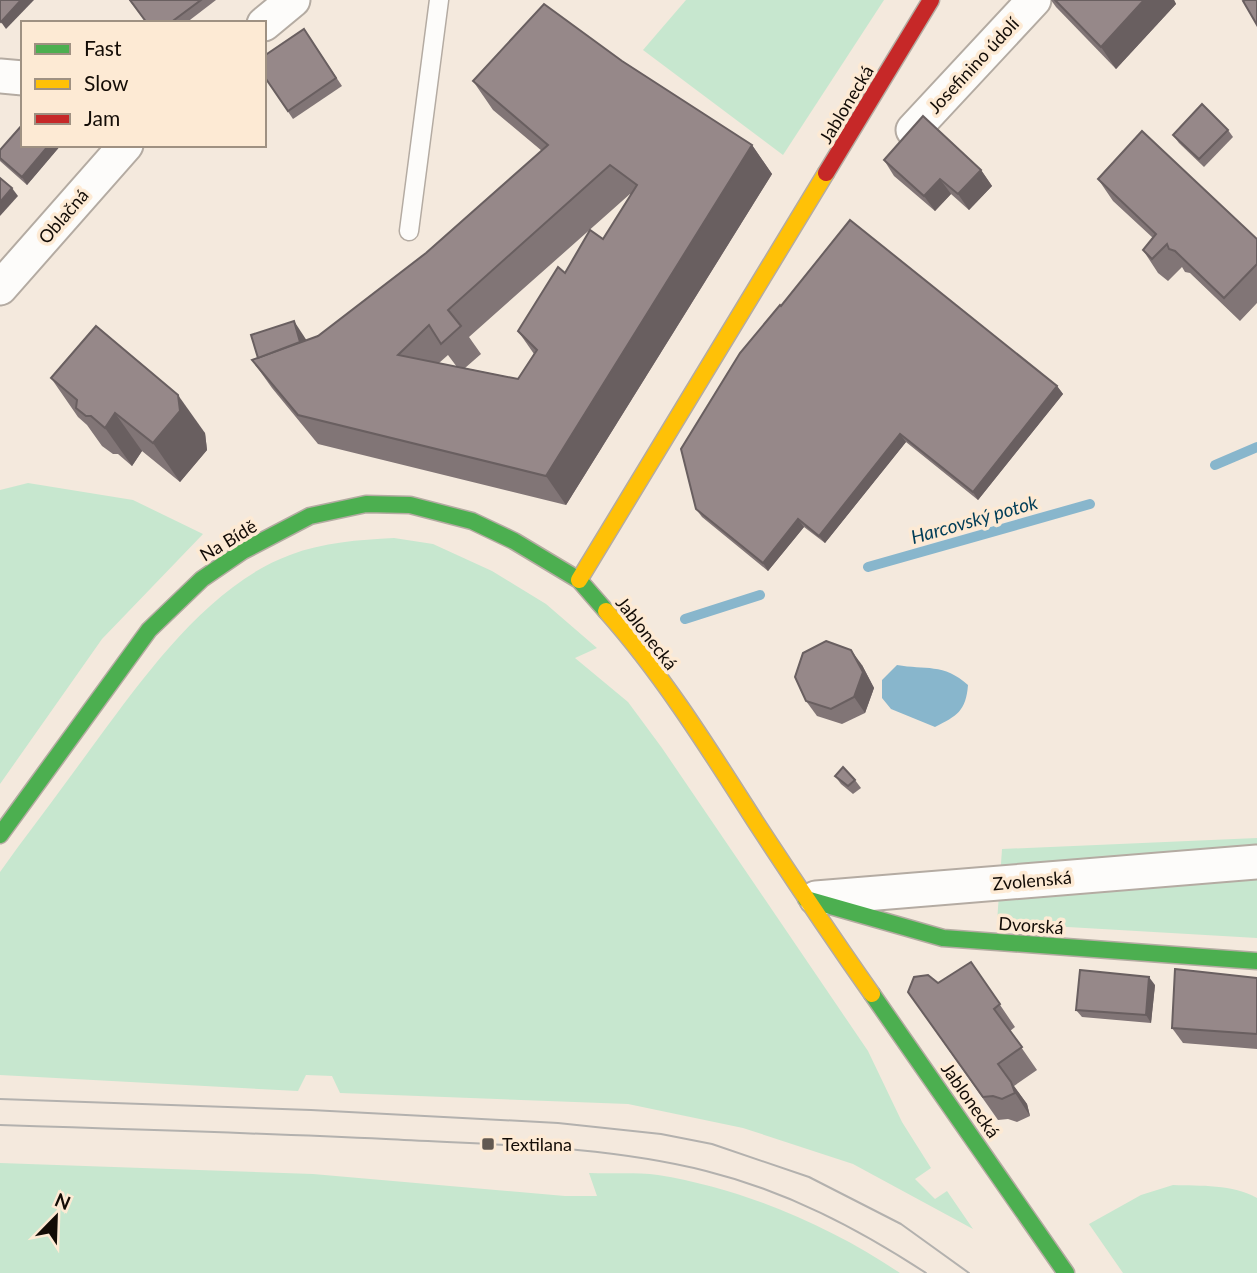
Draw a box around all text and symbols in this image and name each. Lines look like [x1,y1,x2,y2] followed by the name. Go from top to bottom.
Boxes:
[923,12,1023,118] street label: Josefinino údolí
[21,21,266,147] legend
[84,35,122,60] text: Fast
[814,61,878,147] street label: Jablonecká
[84,70,129,95] text: Slow
[84,105,120,130] text: Jam
[33,184,93,248] street label: Oblačná
[908,490,1041,548] water label: Harcovský potok
[196,515,260,565] street label: Na Bídě
[612,592,682,674] street label: Jablonecká
[992,866,1072,894] street label: Zvolenská
[998,912,1064,938] street label: Dvorská
[937,1058,1005,1142] street label: Jablonecká
[502,1133,572,1155] place label: Textilana
[480,1136,496,1152] marker: Textilana
[21,1182,91,1252] north arrow
[52,1187,74,1214] text: N

